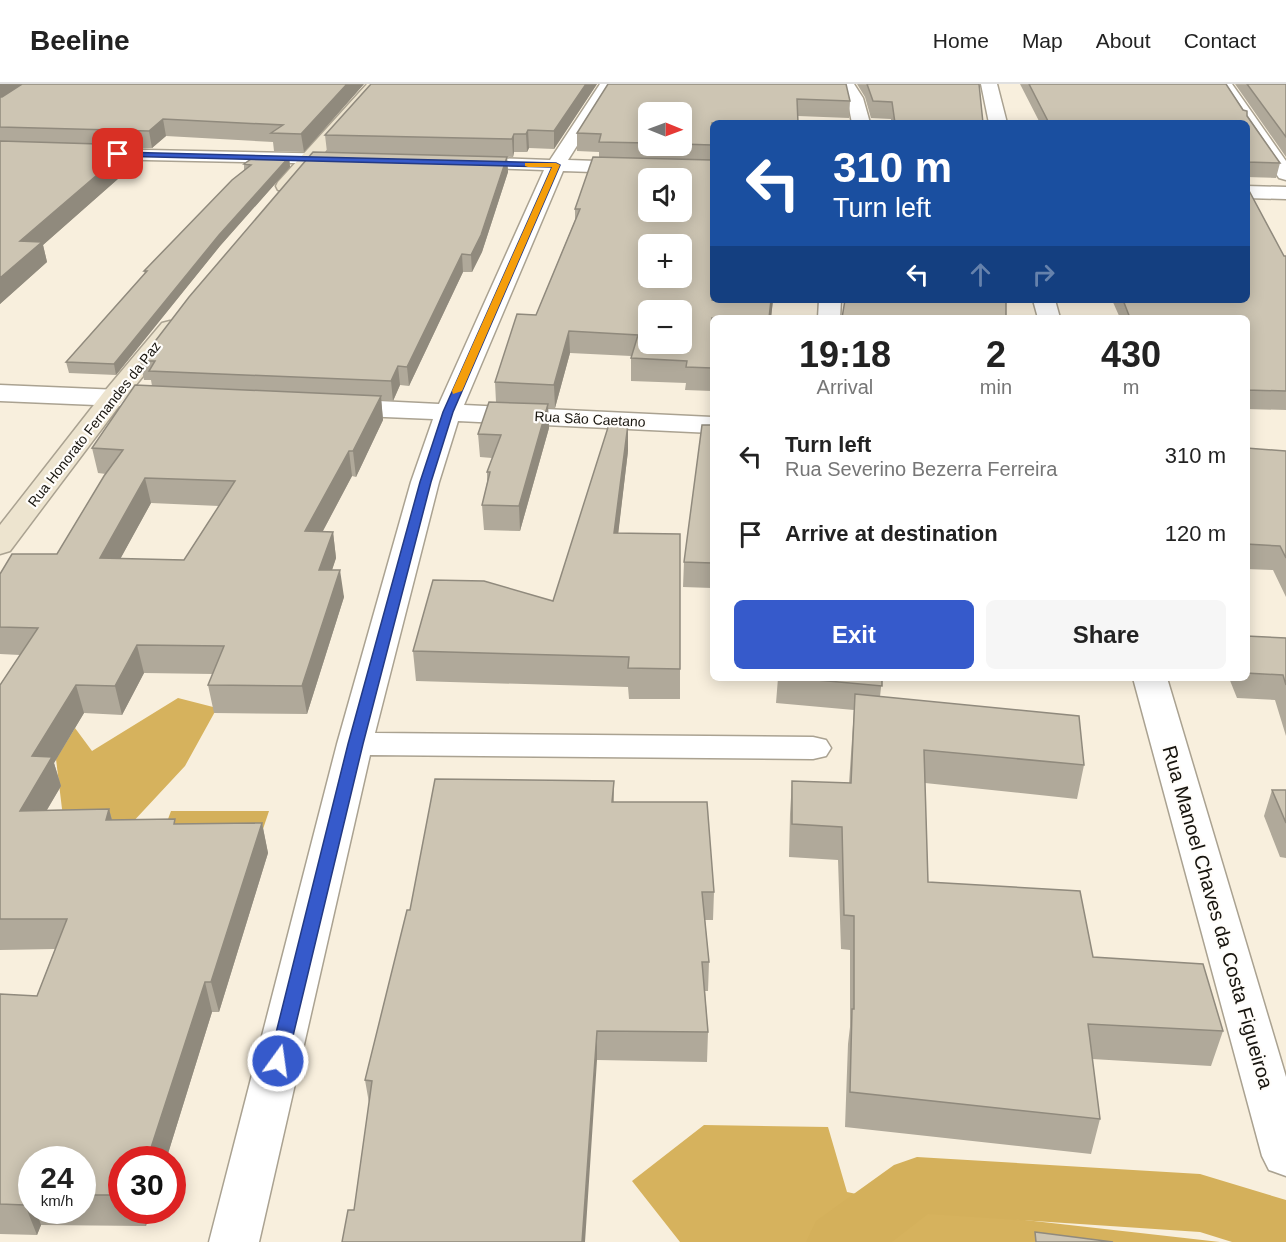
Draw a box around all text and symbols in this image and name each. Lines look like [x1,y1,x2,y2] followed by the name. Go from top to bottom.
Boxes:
[30,25,130,56] text: Beeline
[933,29,989,52] text: Home
[1022,29,1063,52] text: Map
[1096,29,1151,52] text: About
[1184,29,1256,52] text: Contact
[638,102,692,156] north arrow
[638,102,692,354] map controls
[92,128,143,179] pin
[101,137,134,170] icon: arrive
[734,144,812,222] icon: left
[833,144,952,191] text: 310 m
[638,168,692,222] button: sound
[833,193,931,223] text: Turn left
[638,234,692,288] button: +
[901,258,934,291] icon: left
[964,258,997,291] icon: ahead
[1027,258,1060,291] icon: right
[638,300,692,354] button: −
[799,334,891,375] text: 19:18
[986,334,1006,375] text: 2
[1101,334,1161,375] text: 430
[24,338,164,510] street label: Rua Honorato Fernandes da Paz
[817,376,873,398] text: Arrival
[980,376,1012,398] text: min
[1123,376,1139,398] text: m
[534,408,646,430] street label: Rua São Caetano
[785,432,871,457] text: Turn left
[734,440,767,473] icon: left
[1165,443,1226,468] text: 310 m
[785,458,1057,480] text: Rua Severino Bezerra Ferreira
[734,518,767,551] icon: arrive
[785,521,998,546] text: Arrive at destination
[1165,521,1226,546] text: 120 m
[734,600,974,669] button: Exit
[986,600,1226,669] button: Share
[1158,743,1278,1092] street label: Rua Manoel Chaves da Costa Figueiroa
[246,1029,310,1093] position arrow
[108,1146,186,1224] speed limit sign: 30
[40,1161,74,1194] text: 24
[41,1192,73,1209] text: km/h

